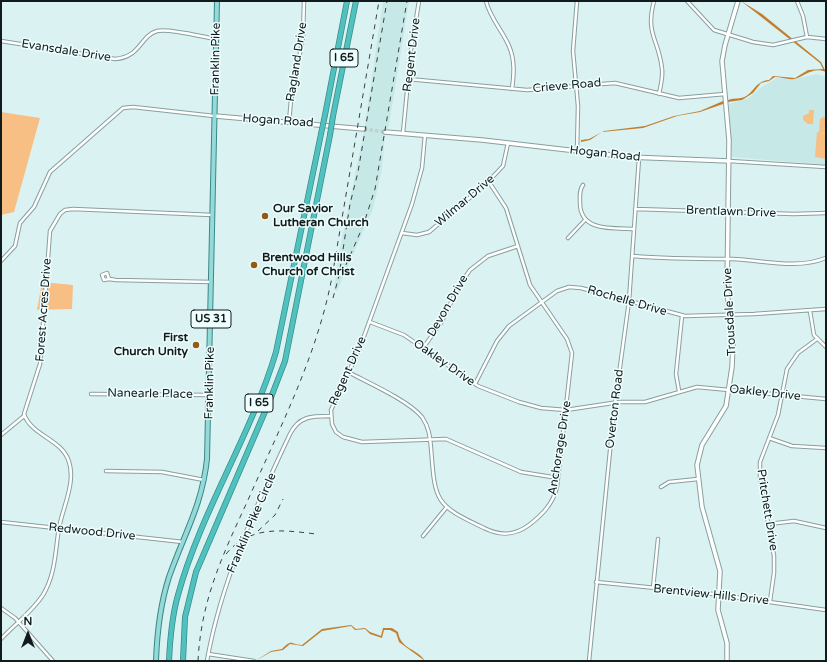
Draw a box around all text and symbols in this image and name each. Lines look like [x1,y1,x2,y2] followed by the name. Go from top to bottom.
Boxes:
[400,17,424,93] street label: Regent Drive
[284,21,310,103] street label: Ragland Drive
[208,23,224,95] street label: Franklin Pike
[20,37,112,65] street label: Evansdale Drive
[330,49,358,67] road number: I 65
[532,76,602,96] street label: Crieve Road
[242,111,314,131] street label: Hogan Road
[569,143,641,165] street label: Hogan Road
[432,172,498,230] street label: Wilmar Drive
[273,202,369,230] place label: Our Savior Lutheran Church
[686,203,776,221] street label: Brentlawn Drive
[260,211,270,221] marker: Our Savior Lutheran Church
[262,251,355,279] place label: Brentwood Hills Church of Christ
[33,258,55,362] street label: Forest Acres Drive
[249,260,259,270] marker: Brentwood Hills Church of Christ
[721,268,739,356] street label: Trousdale Drive
[424,272,472,340] street label: Devon Drive
[586,283,668,319] street label: Rochelle Drive
[191,310,231,328] road number: US 31
[114,331,188,359] place label: First Church Unity
[326,334,370,408] street label: Regent Drive
[410,337,478,389] street label: Oakley Drive
[191,340,201,350] marker: First Church Unity
[202,347,218,419] street label: Franklin Pike
[603,369,627,449] street label: Overton Road
[729,382,801,404] street label: Oakley Drive
[107,386,193,402] street label: Nanearle Place
[245,394,273,412] road number: I 65
[545,400,575,496] street label: Anchorage Drive
[753,468,781,552] street label: Pritchett Drive
[224,471,280,575] street label: Franklin Pike Circle
[48,520,136,544] street label: Redwood Drive
[652,582,770,608] street label: Brentview Hills Drive
[8,614,48,654] north arrow
[24,615,32,628] text: N

